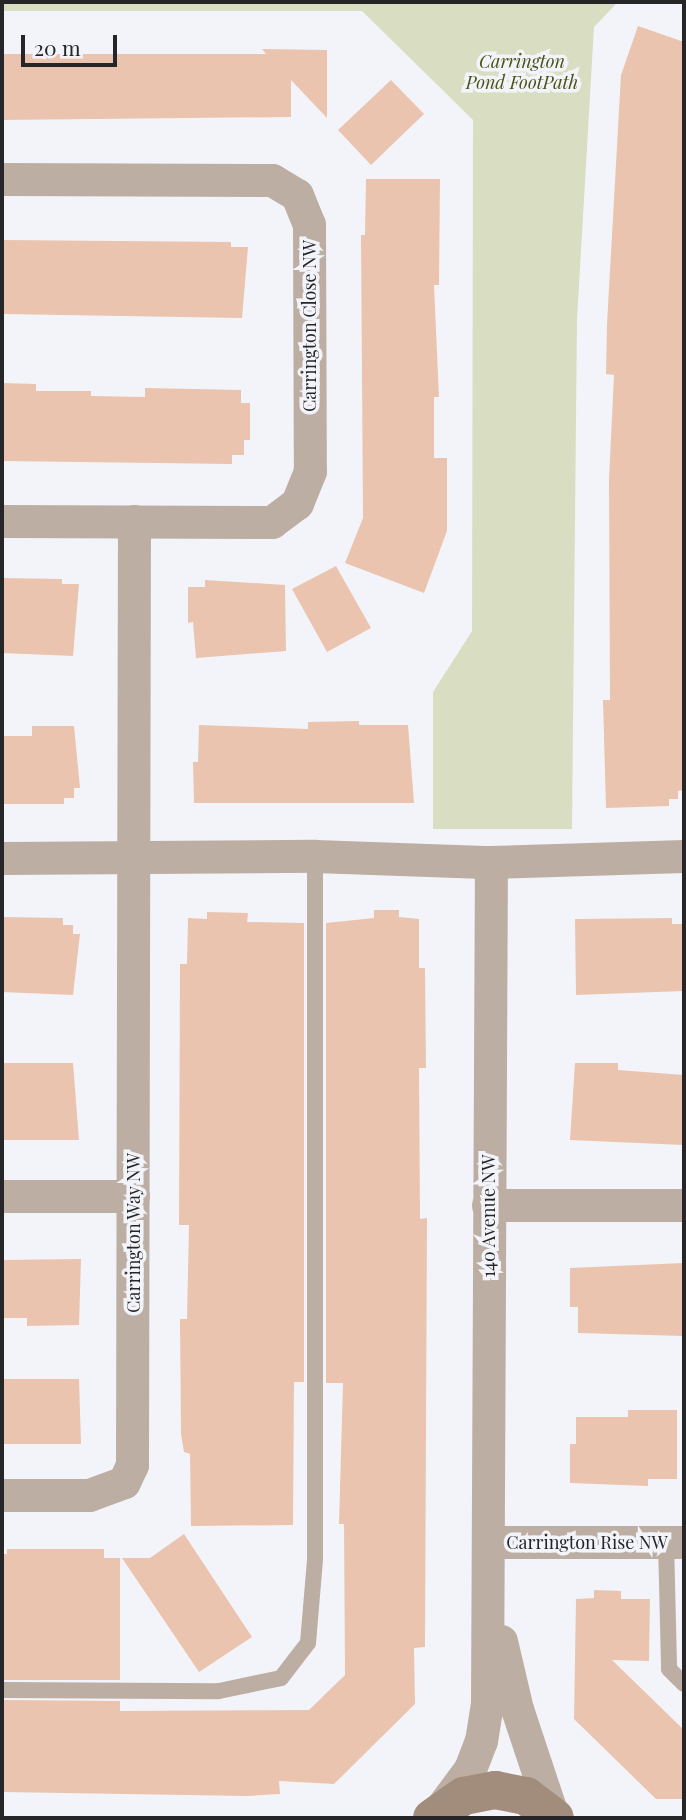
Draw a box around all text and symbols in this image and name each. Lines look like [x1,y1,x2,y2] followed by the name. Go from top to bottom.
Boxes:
[24,21,121,65] scale bar
[34,33,81,61] text: 20 m
[466,51,578,94] park label: Carrington Pond FootPath
[298,240,320,412] street label: Carrington Close NW
[122,1153,144,1313] street label: Carrington Way NW
[477,1154,499,1278] street label: 140 Avenue NW
[506,1531,668,1553] street label: Carrington Rise NW

